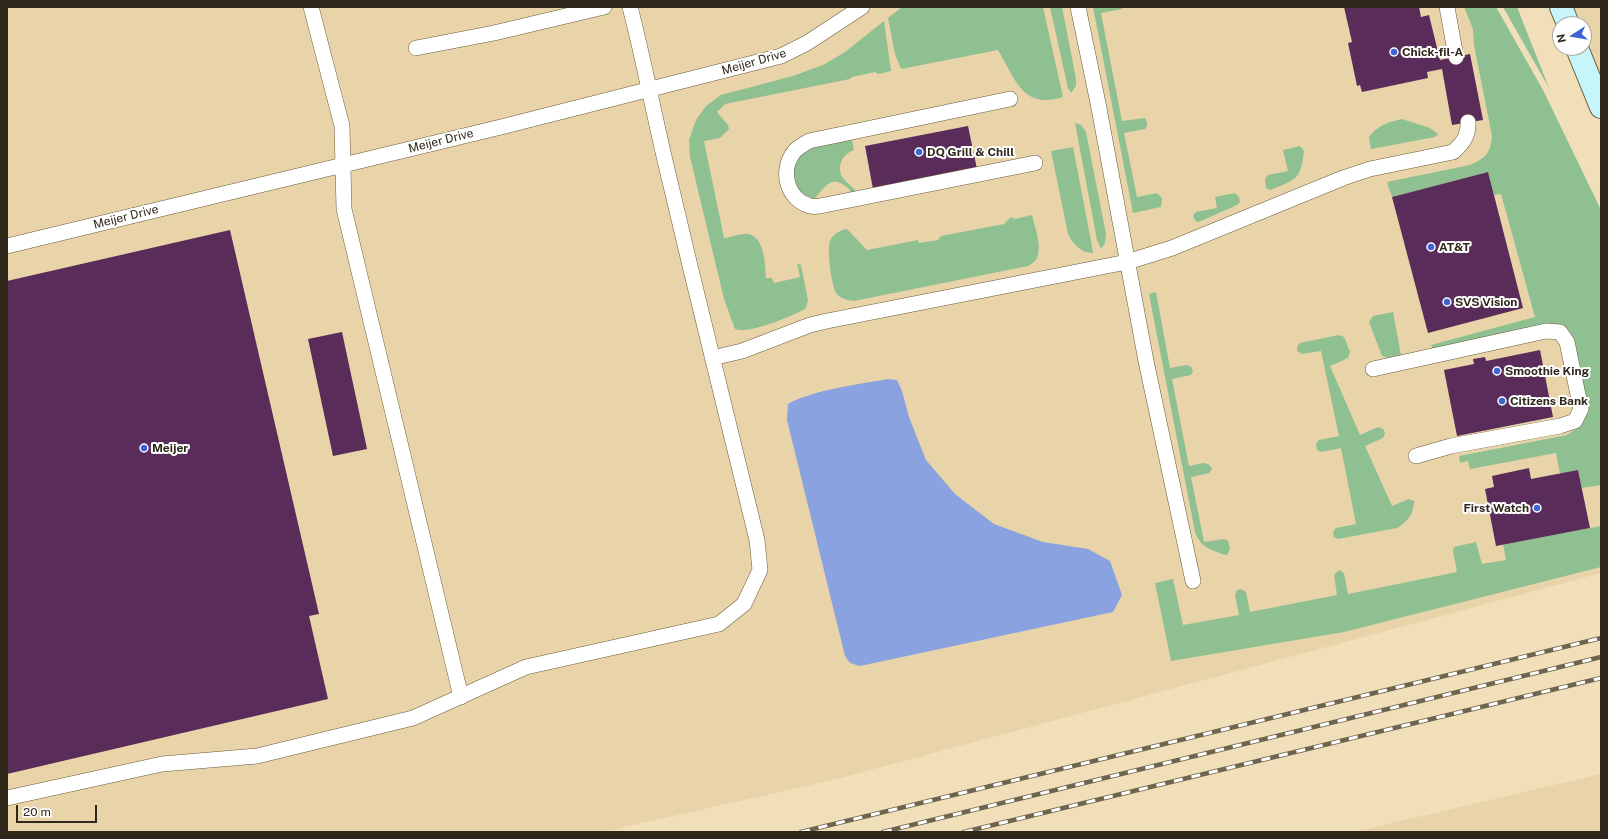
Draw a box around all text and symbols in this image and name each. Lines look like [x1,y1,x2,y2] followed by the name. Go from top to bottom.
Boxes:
[1552,16,1592,56] north arrow
[1554,33,1568,44] text: N
[1402,45,1463,59] place label: Chick-fil-A
[720,46,788,78] street label: Meijer Drive
[1389,47,1399,57] marker: Chick-fil-A
[407,126,475,156] street label: Meijer Drive
[927,145,1014,159] place label: DQ Grill & Chill
[914,147,924,157] marker: DQ Grill & Chill
[92,202,160,232] street label: Meijer Drive
[1439,240,1470,254] place label: AT&T
[1426,242,1436,252] marker: AT&T
[1455,295,1517,309] place label: SVS Vision
[1442,297,1452,307] marker: SVS Vision
[1505,364,1589,378] place label: Smoothie King
[1492,366,1502,376] marker: Smoothie King
[1510,394,1588,408] place label: Citizens Bank
[1497,396,1507,406] marker: Citizens Bank
[152,441,188,455] place label: Meijer
[139,443,149,453] marker: Meijer
[1463,501,1529,515] place label: First Watch
[1532,503,1542,513] marker: First Watch
[18,797,99,823] scale bar
[23,805,51,819] text: 20 m

